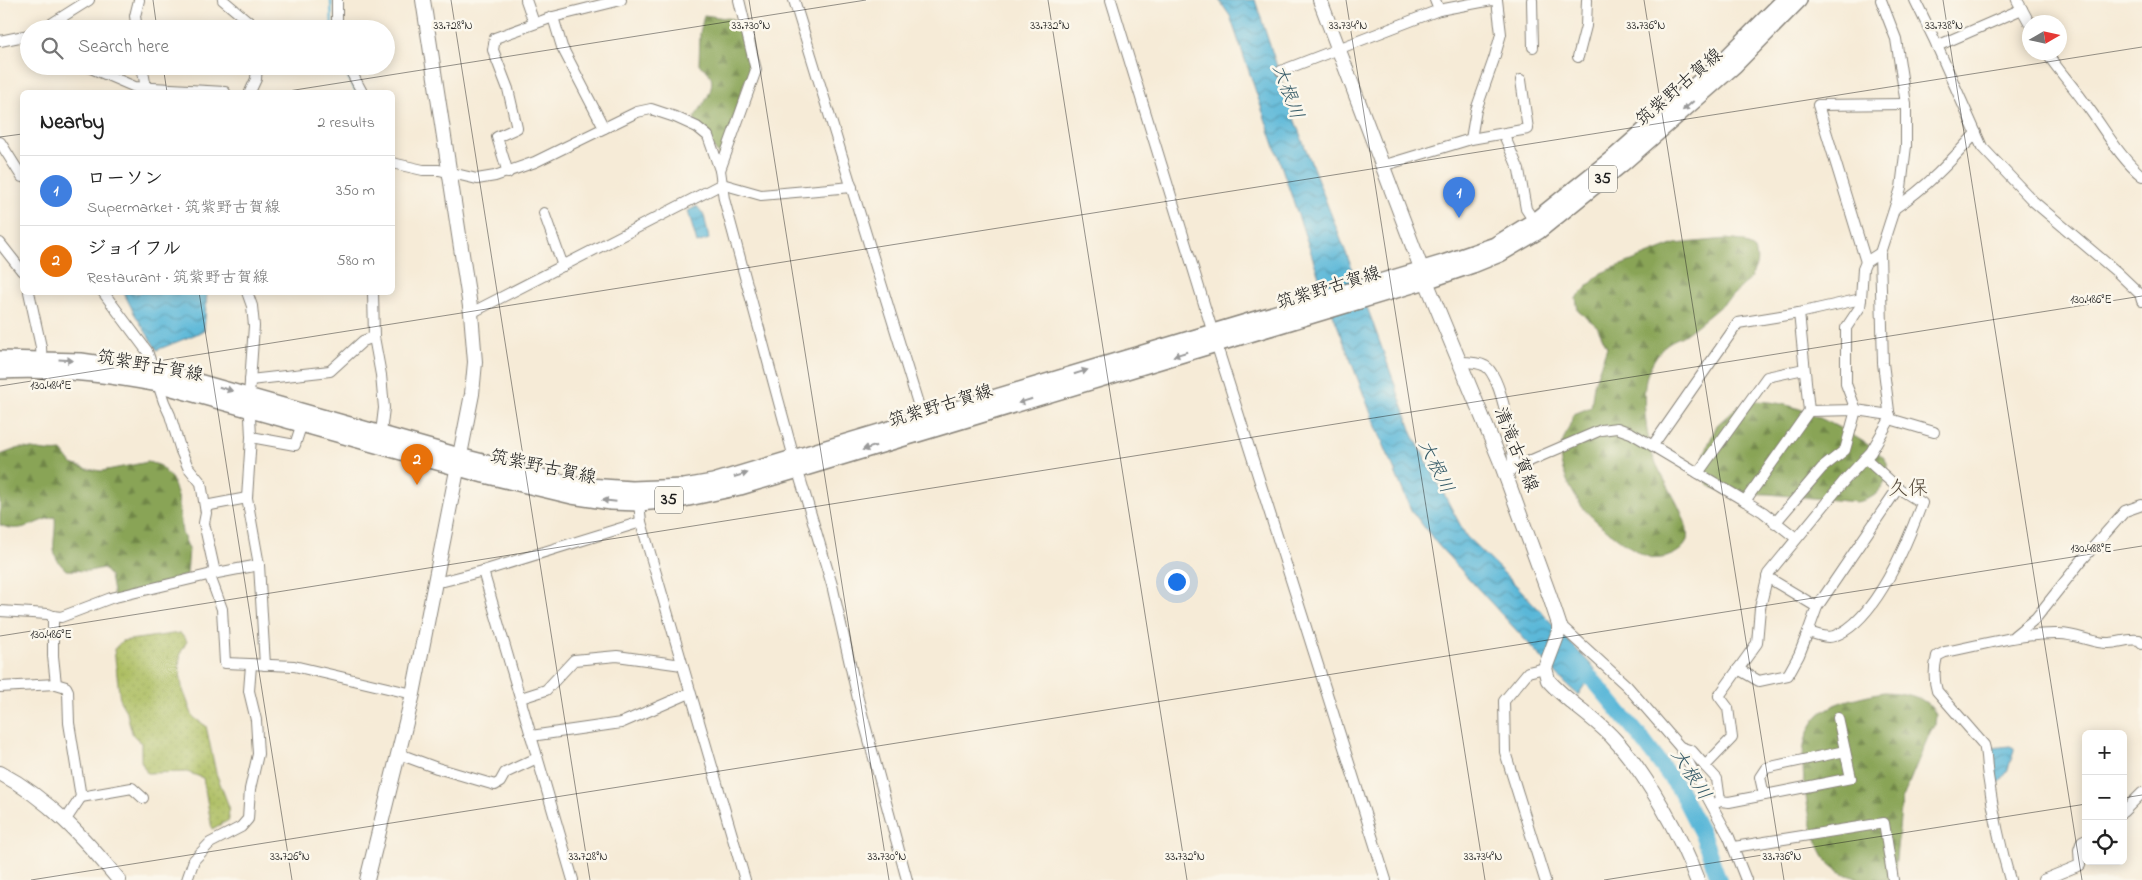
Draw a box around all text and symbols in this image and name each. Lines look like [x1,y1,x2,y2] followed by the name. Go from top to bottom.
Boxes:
[2022,15,2067,60] north arrow
[433,17,473,35] text: 33.728°N
[732,17,770,35] text: 33.730°N
[1030,17,1070,35] text: 33.732°N
[1329,17,1367,35] text: 33.734°N
[1627,17,1665,35] text: 33.736°N
[1925,17,1963,35] text: 33.738°N
[20,20,395,75] search box
[38,34,66,62] icon: search
[78,34,169,61] text: Search here
[1631,43,1729,133] street label: 筑紫野古賀線
[1265,61,1309,123] water label: 大根川
[1683,100,1695,112] one-way arrow
[40,108,104,138] text: Nearby
[317,111,375,135] text: 2 results
[1589,165,1617,192] road number: 35
[87,166,163,193] text: ローソン
[1443,177,1475,218] pin: 1
[53,179,59,203] text: 1
[336,179,375,203] text: 350 m
[87,196,280,220] text: Supermarket · 筑紫野古賀線
[87,236,182,263] text: ジョイフル
[52,249,60,273] text: 2
[337,249,375,273] text: 580 m
[1274,261,1384,317] street label: 筑紫野古賀線
[87,266,269,290] text: Restaurant · 筑紫野古賀線
[2070,291,2112,309] text: 130.486°E
[95,345,205,389] street label: 筑紫野古賀線
[1173,350,1188,358] one-way arrow
[58,357,74,365] one-way arrow
[1074,368,1089,376] one-way arrow
[30,377,72,395] text: 130.484°E
[886,379,996,435] street label: 筑紫野古賀線
[218,386,233,394] one-way arrow
[1017,398,1032,406] one-way arrow
[1486,403,1544,497] street label: 清滝古賀線
[1410,435,1460,499] water label: 大根川
[401,444,433,485] pin: 2
[487,444,599,492] street label: 筑紫野古賀線
[862,445,877,453] one-way arrow
[734,470,749,478] one-way arrow
[1888,475,1928,504] district label: 久保
[655,486,683,514] road number: 35
[601,497,617,505] one-way arrow
[2071,540,2111,558] text: 130.488°E
[1164,569,1190,595] your location
[30,626,72,644] text: 130.486°E
[2082,730,2127,865] map controls
[2082,730,2127,775] button: +
[1663,744,1717,806] water label: 大根川
[2082,775,2127,820] button: −
[2082,820,2127,865] button: locate
[270,848,310,866] text: 33.726°N
[568,848,608,866] text: 33.728°N
[868,848,906,866] text: 33.730°N
[1165,848,1205,866] text: 33.732°N
[1464,848,1502,866] text: 33.734°N
[1763,848,1801,866] text: 33.736°N

